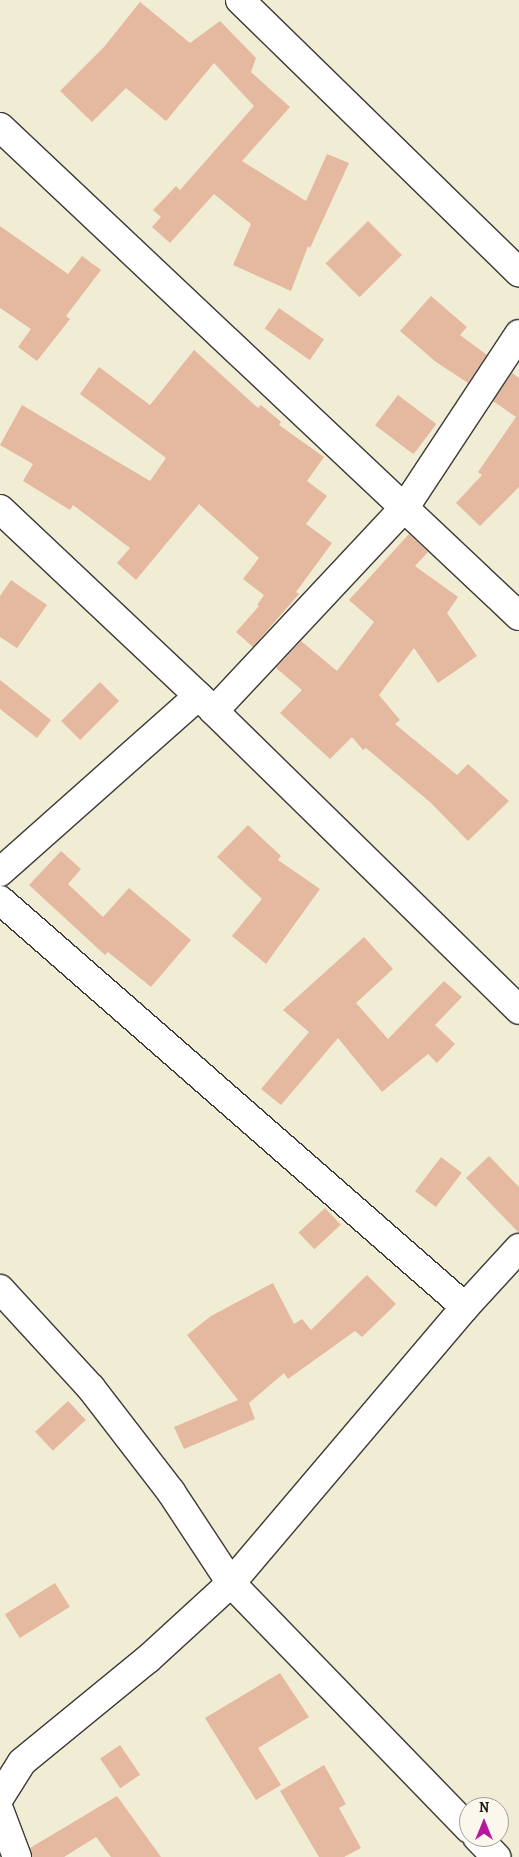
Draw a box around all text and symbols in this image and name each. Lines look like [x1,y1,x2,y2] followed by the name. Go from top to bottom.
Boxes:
[459,1797,509,1847] north arrow
[479,1798,489,1817] text: N

